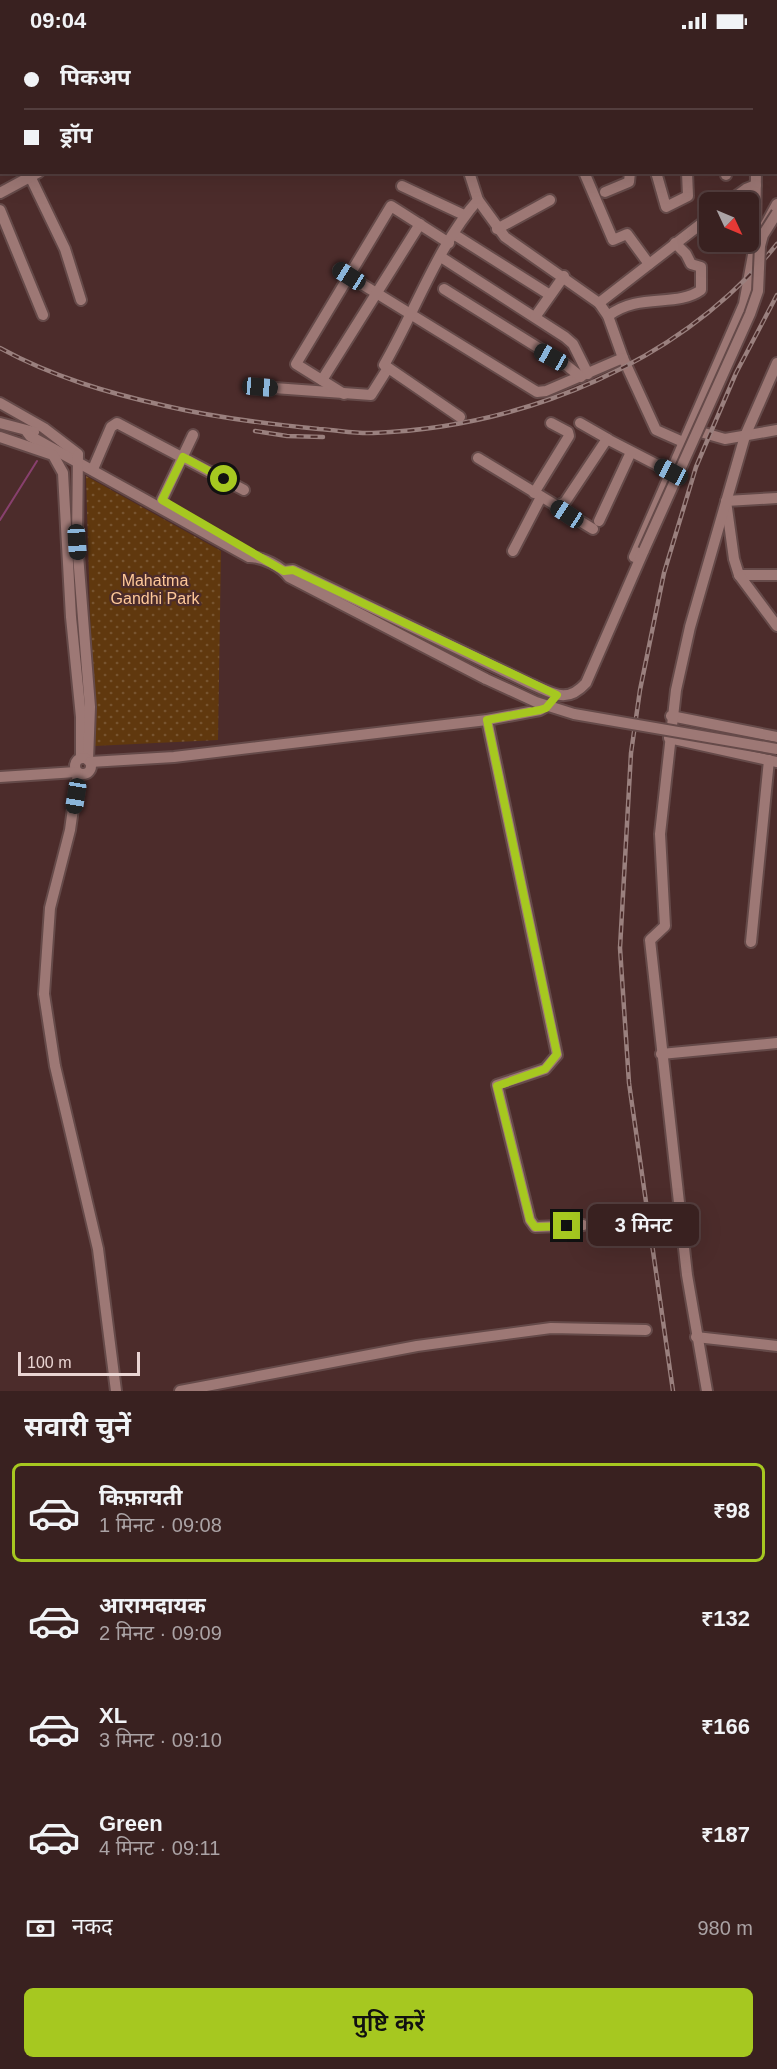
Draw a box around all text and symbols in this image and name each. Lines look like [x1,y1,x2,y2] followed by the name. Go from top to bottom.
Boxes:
[30,8,86,33] text: 09:04
[60,65,131,90] text: पिकअप
[60,123,93,148] text: ड्रॉप
[699,192,759,252] north arrow
[699,192,759,252] map controls
[329,259,369,293] car
[531,340,571,374] car
[241,376,279,398] car
[651,456,691,488] car
[210,465,237,492] route start
[547,497,587,531] car
[67,523,87,561] car
[111,572,200,607] park label: Mahatma Gandhi Park
[64,777,88,815] car
[588,1205,699,1247] callout: 3 मिनट
[553,1212,580,1239] route end
[615,1214,672,1236] text: 3 मिनट
[18,1349,140,1376] scale bar
[27,1354,71,1371] text: 100 m
[24,1412,131,1442] text: सवारी चुनें
[99,1485,183,1510] text: किफ़ायती
[27,1486,81,1540] icon: car
[713,1498,750,1523] text: ₹98
[99,1514,222,1536] text: 1 मिनट · 09:08
[99,1593,206,1618] text: आरामदायक
[27,1594,81,1648] icon: car
[701,1606,750,1631] text: ₹132
[99,1622,222,1644] text: 2 मिनट · 09:09
[27,1702,81,1756] icon: car
[99,1703,127,1728] text: XL
[701,1714,750,1739] text: ₹166
[99,1729,222,1751] text: 3 मिनट · 09:10
[27,1810,81,1864] icon: car
[99,1811,163,1836] text: Green
[701,1822,750,1847] text: ₹187
[99,1837,220,1859] text: 4 मिनट · 09:11
[24,1912,57,1945] icon: cash
[72,1914,113,1939] text: नकद
[697,1917,753,1939] text: 980 m
[24,1988,753,2057] button: पुष्टि करें

